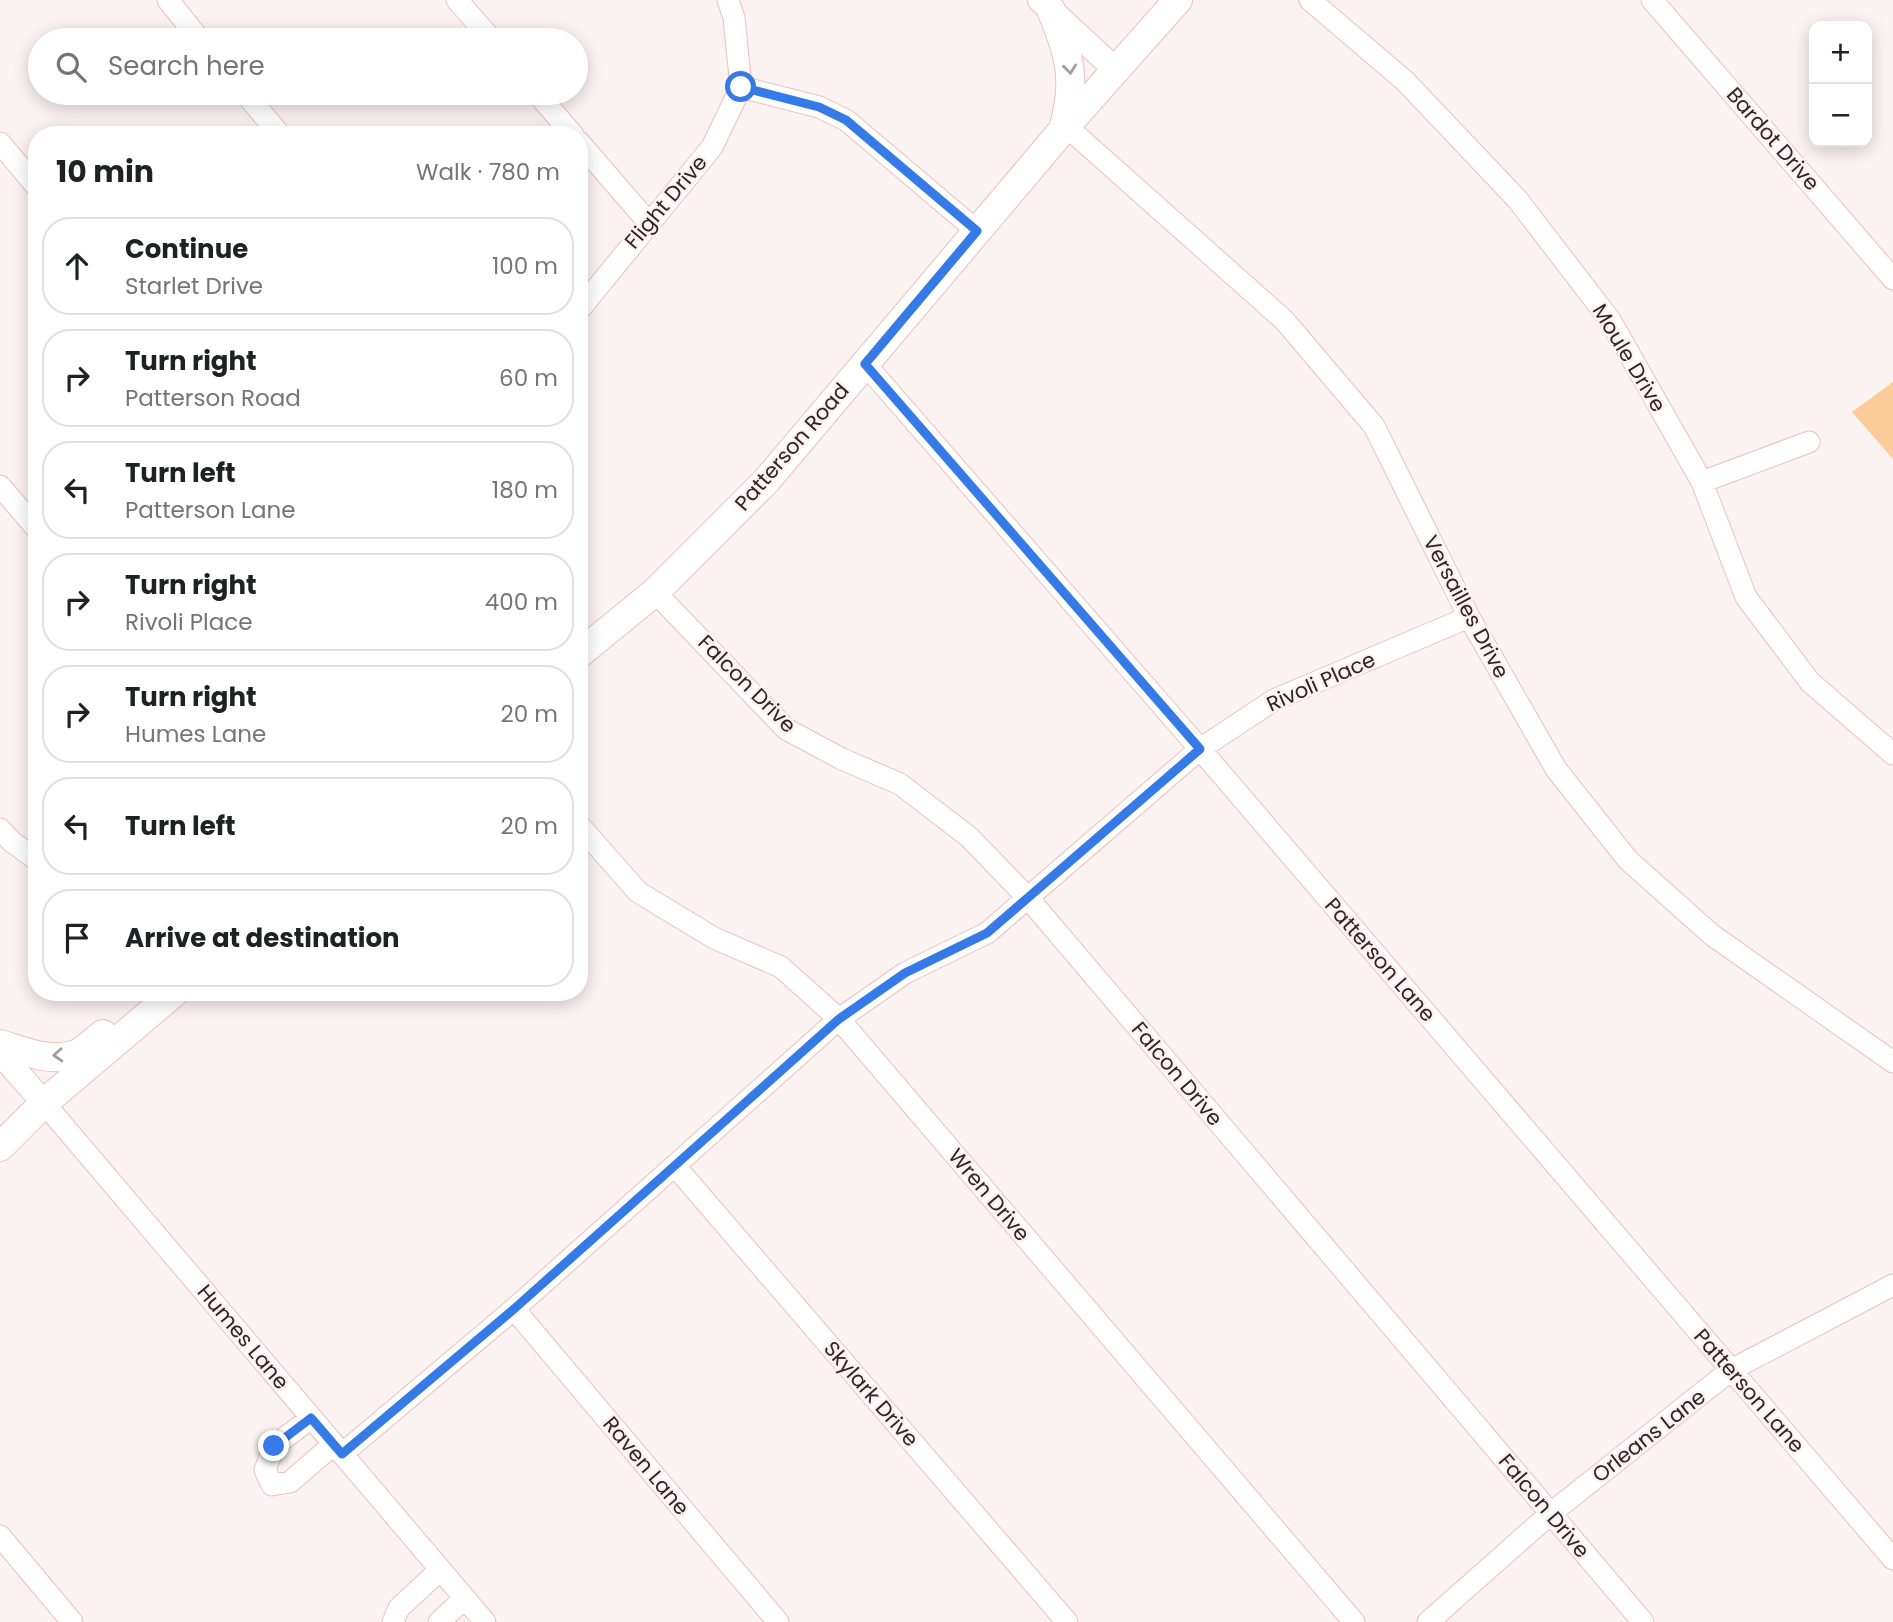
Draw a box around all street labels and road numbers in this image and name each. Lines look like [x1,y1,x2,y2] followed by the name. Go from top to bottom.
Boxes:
[1720,81,1826,197] street label: Bardot Drive
[618,149,714,255] street label: Flight Drive
[1586,298,1673,417] street label: Moule Drive
[728,377,855,517] street label: Patterson Road
[1417,530,1516,683] street label: Versailles Drive
[692,628,803,739] street label: Falcon Drive
[1262,645,1380,718] street label: Rivoli Place
[1318,891,1442,1028] street label: Patterson Lane
[1125,1015,1230,1132] street label: Falcon Drive
[942,1142,1037,1247] street label: Wren Drive
[191,1278,296,1395] street label: Humes Lane
[1687,1322,1811,1459] street label: Patterson Lane
[817,1335,925,1453] street label: Skylark Drive
[1586,1382,1711,1489] street label: Orleans Lane
[597,1410,696,1521] street label: Raven Lane
[1492,1447,1597,1564] street label: Falcon Drive

